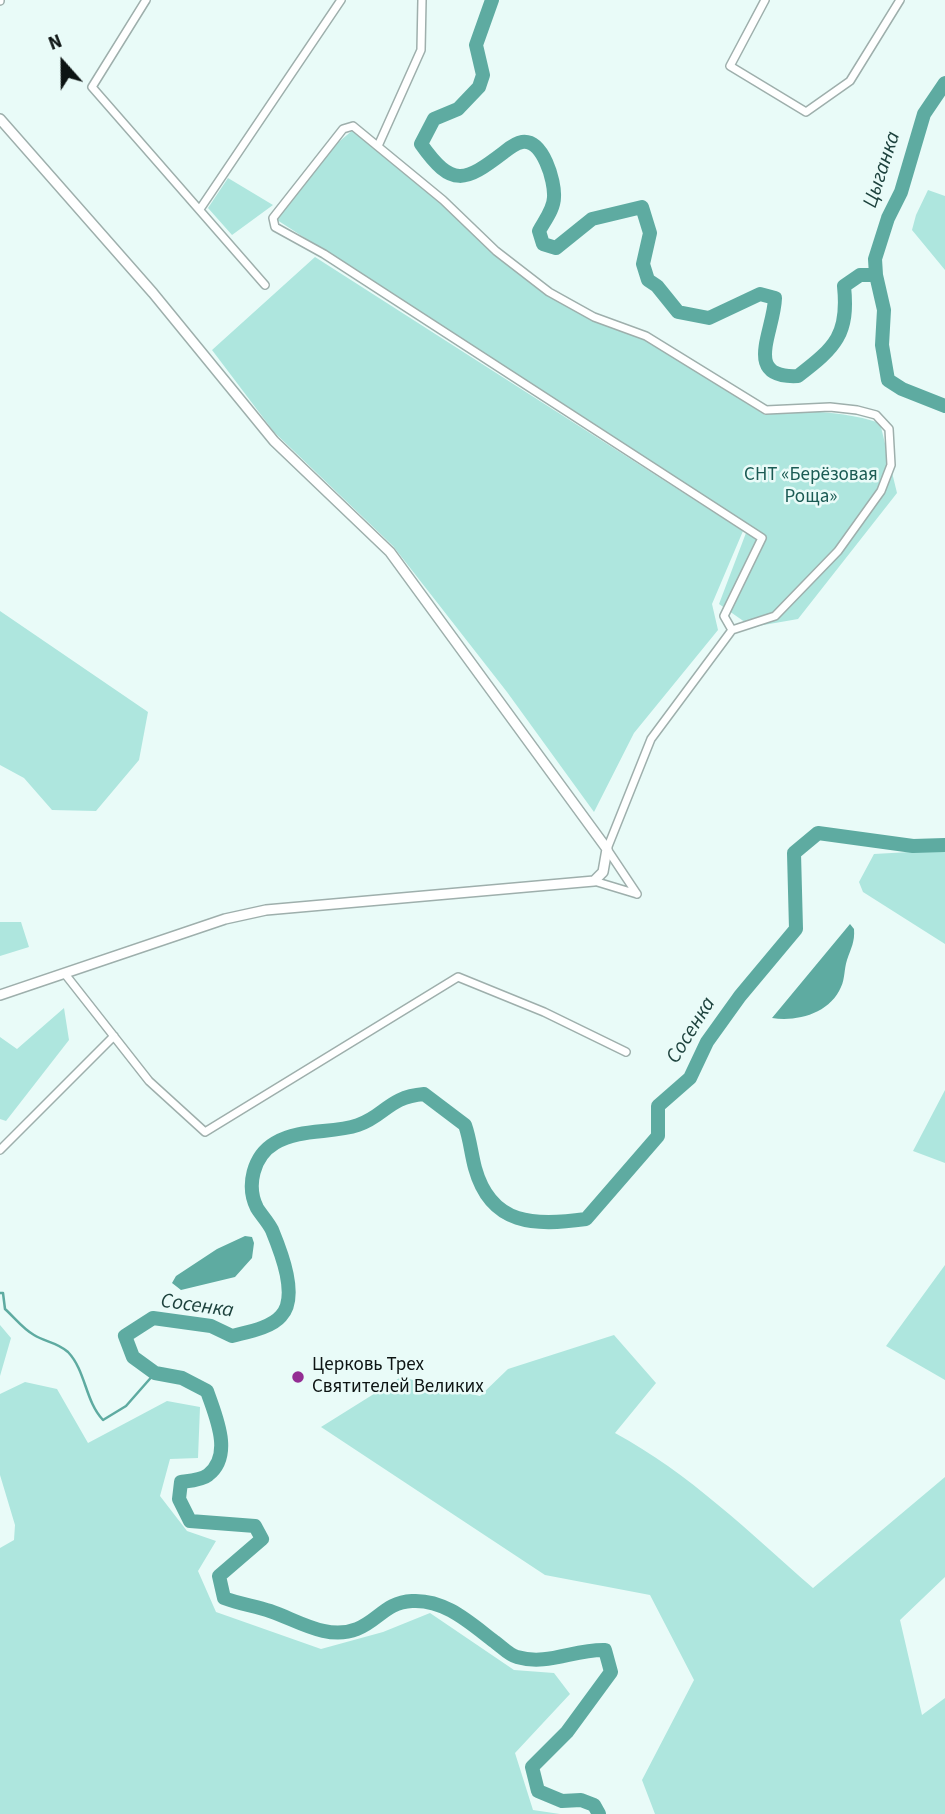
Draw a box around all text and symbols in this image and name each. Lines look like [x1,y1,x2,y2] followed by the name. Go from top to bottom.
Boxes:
[28,28,98,98] north arrow
[45,28,66,58] text: N
[859,129,907,211] water label: Цыганка
[744,465,878,509] park label: СНТ «Берёзовая Роща»
[662,993,722,1069] water label: Сосенка
[159,1289,235,1325] water label: Сосенка
[312,1355,484,1399] place label: Церковь Трех Святителей Великих
[290,1369,306,1385] marker: Церковь Трех Святителей Великих

